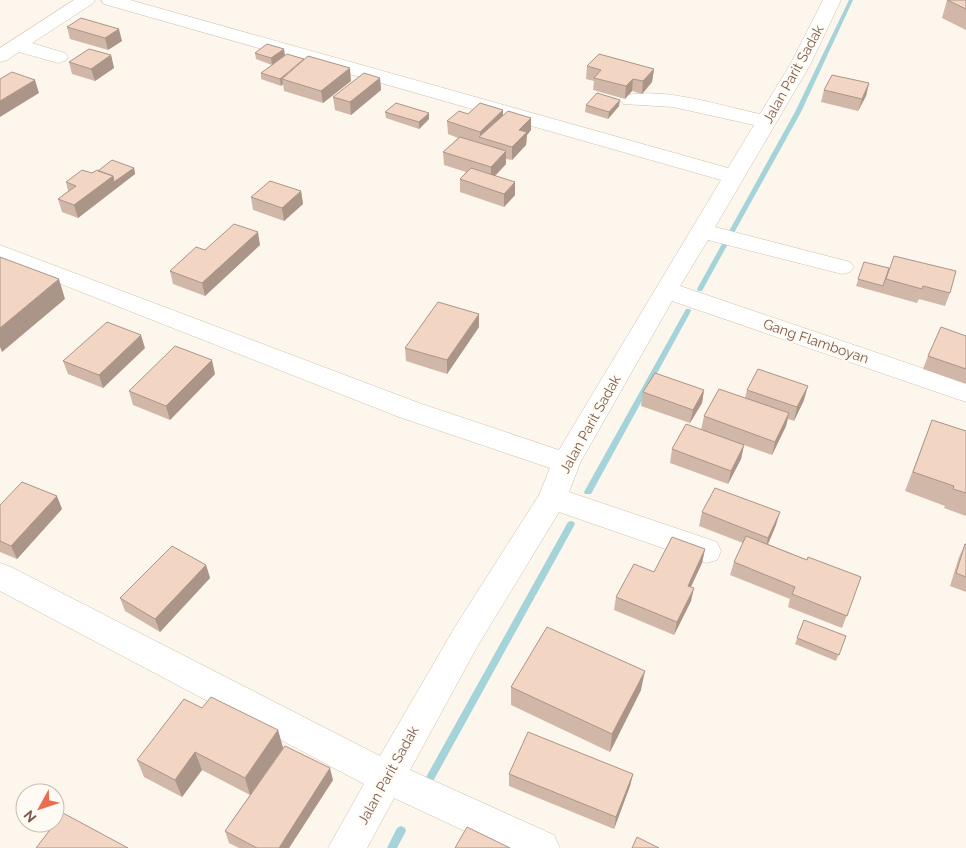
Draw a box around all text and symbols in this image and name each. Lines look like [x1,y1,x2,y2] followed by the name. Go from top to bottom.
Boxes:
[759,22,827,126] street label: Jalan Parit Sadak
[761,315,871,367] street label: Gang Flamboyan
[556,372,624,476] street label: Jalan Parit Sadak
[354,723,422,827] street label: Jalan Parit Sadak
[15,783,65,833] north arrow
[20,807,40,826] text: N

